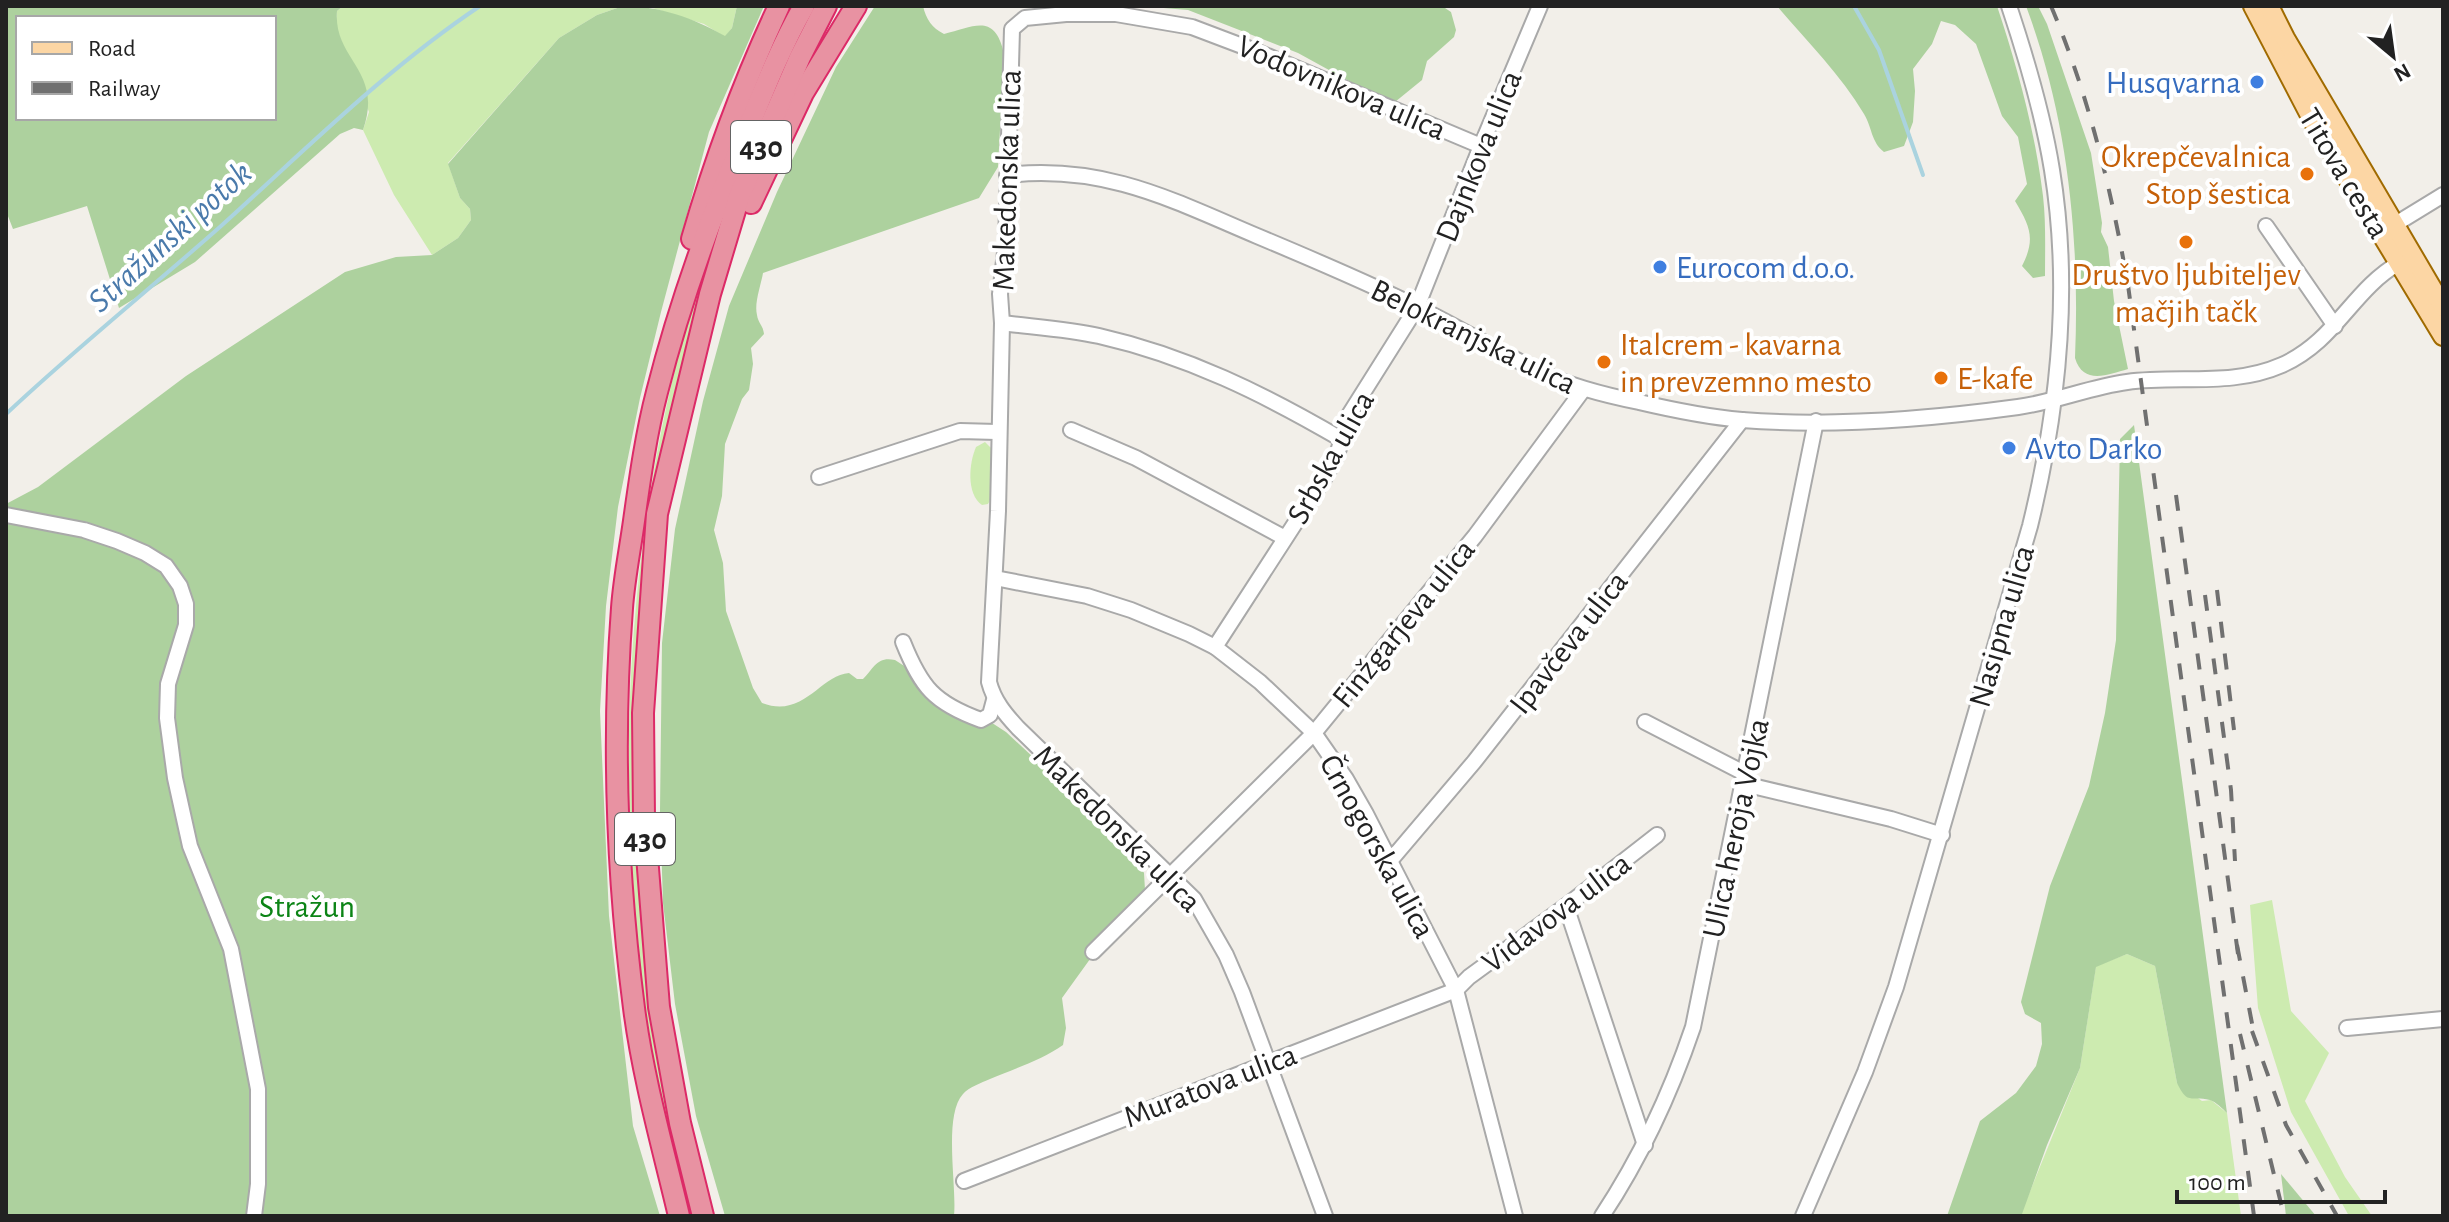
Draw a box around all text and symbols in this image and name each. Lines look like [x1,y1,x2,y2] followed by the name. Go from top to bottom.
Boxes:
[16,16,276,120] legend
[2353,16,2433,96] north arrow
[1233,30,1451,146] street label: Vodovnikova ulica
[88,37,136,61] text: Road
[2390,59,2414,86] text: N
[1430,66,1528,247] street label: Dajnkova ulica
[2106,67,2241,99] place label: Husqvarna
[987,69,1027,291] street label: Makedonska ulica
[2248,73,2266,91] marker: Husqvarna
[88,77,160,101] text: Railway
[2293,103,2395,244] street label: Titova cesta
[731,121,791,173] road number: 430
[2101,141,2291,210] place label: Okrepčevalnica Stop šestica
[82,156,258,319] water label: Stražunski potok
[2298,165,2316,183] marker: Okrepčevalnica Stop šestica
[2177,233,2195,251] marker: Društvo ljubiteljev mačjih tačk
[1676,252,1855,284] place label: Eurocom d.o.o.
[1651,258,1669,276] marker: Eurocom d.o.o.
[2071,259,2301,328] place label: Društvo ljubiteljev mačjih tačk
[1366,273,1581,400] street label: Belokranjska ulica
[1620,329,1872,398] place label: Italcrem - kavarna in prevzemno mesto
[1595,353,1613,371] marker: Italcrem - kavarna in prevzemno mesto
[1957,363,2034,395] place label: E-kafe
[1932,369,1950,387] marker: E-kafe
[1281,386,1380,529] street label: Srbska ulica
[2025,433,2162,465] place label: Avto Darko
[2000,439,2018,457] marker: Avto Darko
[1326,533,1481,714] street label: Finžgarjeva ulica
[1964,542,2040,711] street label: Nasipna ulica
[1503,565,1634,720] street label: Ipavčeva ulica
[1697,716,1775,941] street label: Ulica heroja Vojka
[1028,739,1207,918] street label: Makedonska ulica
[1314,748,1442,944] street label: Črnogorska ulica
[615,813,675,865] road number: 430
[1476,847,1637,979] street label: Vidavova ulica
[259,891,355,923] park label: Stražun
[1120,1038,1301,1134] street label: Muratova ulica
[2177,1154,2385,1204] scale bar
[2189,1171,2246,1195] text: 100 m

